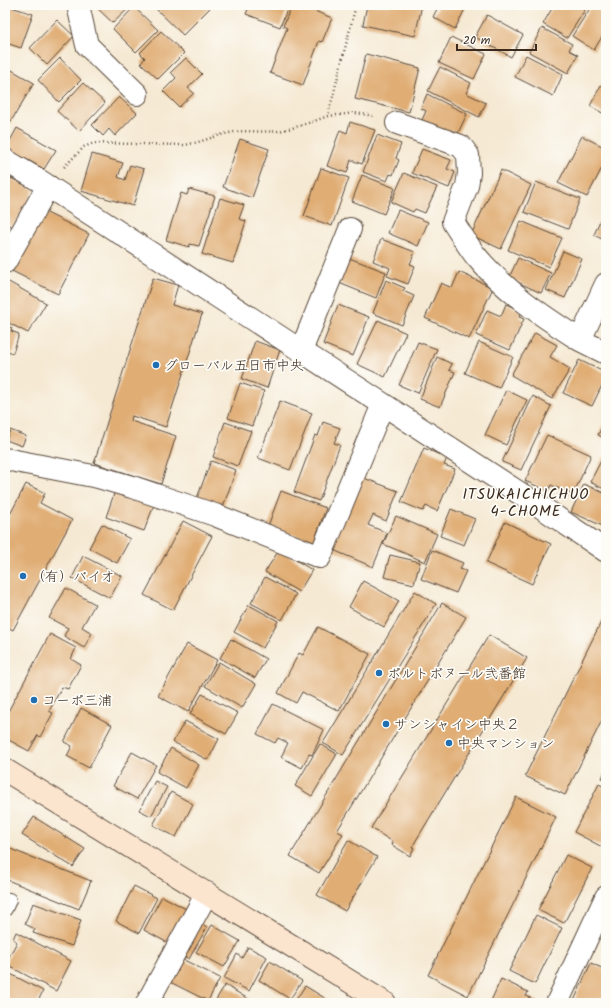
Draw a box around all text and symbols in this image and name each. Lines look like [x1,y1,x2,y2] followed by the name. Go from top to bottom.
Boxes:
[457,26,536,52] scale bar
[463,31,491,50] text: 20 m
[164,355,304,377] place label: グローバル五日市中央
[151,360,161,370] marker: グローバル五日市中央
[462,483,590,524] district label: ITSUKAICHICHUO 4-CHOME
[31,566,114,588] place label: （有）バイオ
[18,571,28,581] marker: （有）バイオ
[387,663,526,685] place label: ポルトボヌール弐番館
[374,668,384,678] marker: ポルトボヌール弐番館
[42,690,112,712] place label: コーポ三浦
[29,695,39,705] marker: コーポ三浦
[394,714,520,736] place label: サンシャイン中央２
[381,719,391,729] marker: サンシャイン中央２
[457,733,554,755] place label: 中央マンション
[444,738,454,748] marker: 中央マンション

